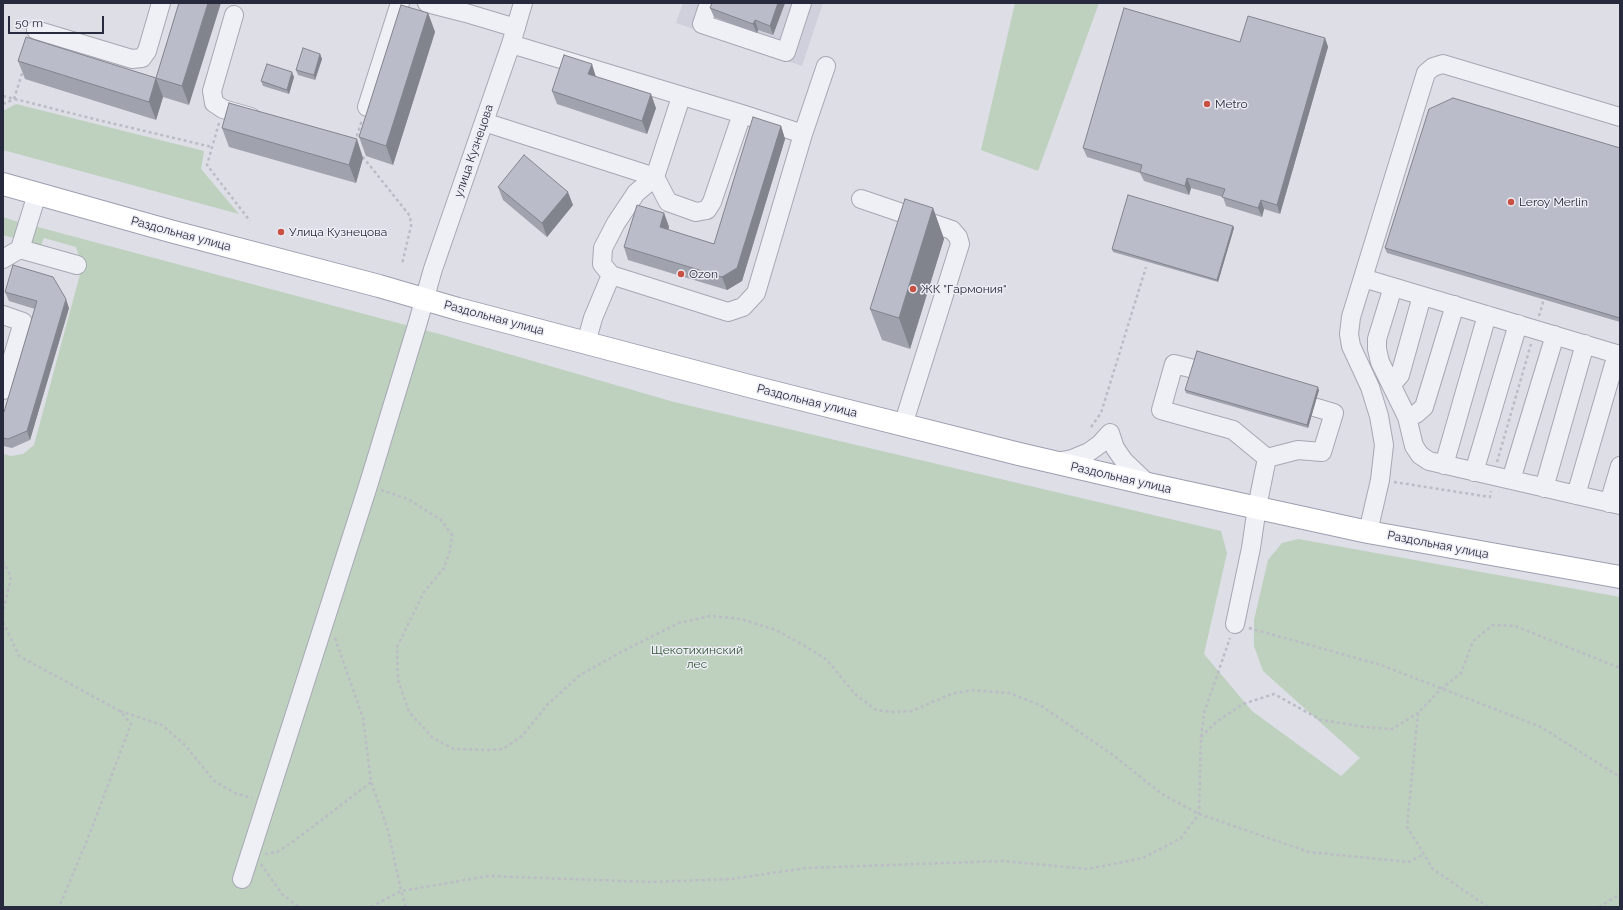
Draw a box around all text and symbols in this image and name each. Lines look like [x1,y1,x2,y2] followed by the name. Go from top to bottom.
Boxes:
[10,8,106,34] scale bar
[15,16,43,30] text: 50 m
[1215,97,1248,111] place label: Metro
[1202,99,1212,109] marker: Metro
[451,103,497,199] street label: улица Кузнецова
[1519,195,1588,209] place label: Leroy Merlin
[1506,197,1516,207] marker: Leroy Merlin
[129,214,233,254] street label: Раздольная улица
[289,225,387,239] place label: Улица Кузнецова
[276,227,286,237] marker: Улица Кузнецова
[689,267,718,281] place label: Ozon
[676,269,686,279] marker: Ozon
[921,282,1007,296] place label: ЖК "Гармония"
[908,284,918,294] marker: ЖК "Гармония"
[442,298,546,338] street label: Раздольная улица
[755,382,859,420] street label: Раздольная улица
[1069,459,1173,497] street label: Раздольная улица
[1386,528,1490,562] street label: Раздольная улица
[651,643,743,671] park label: Щекотихинский лес

